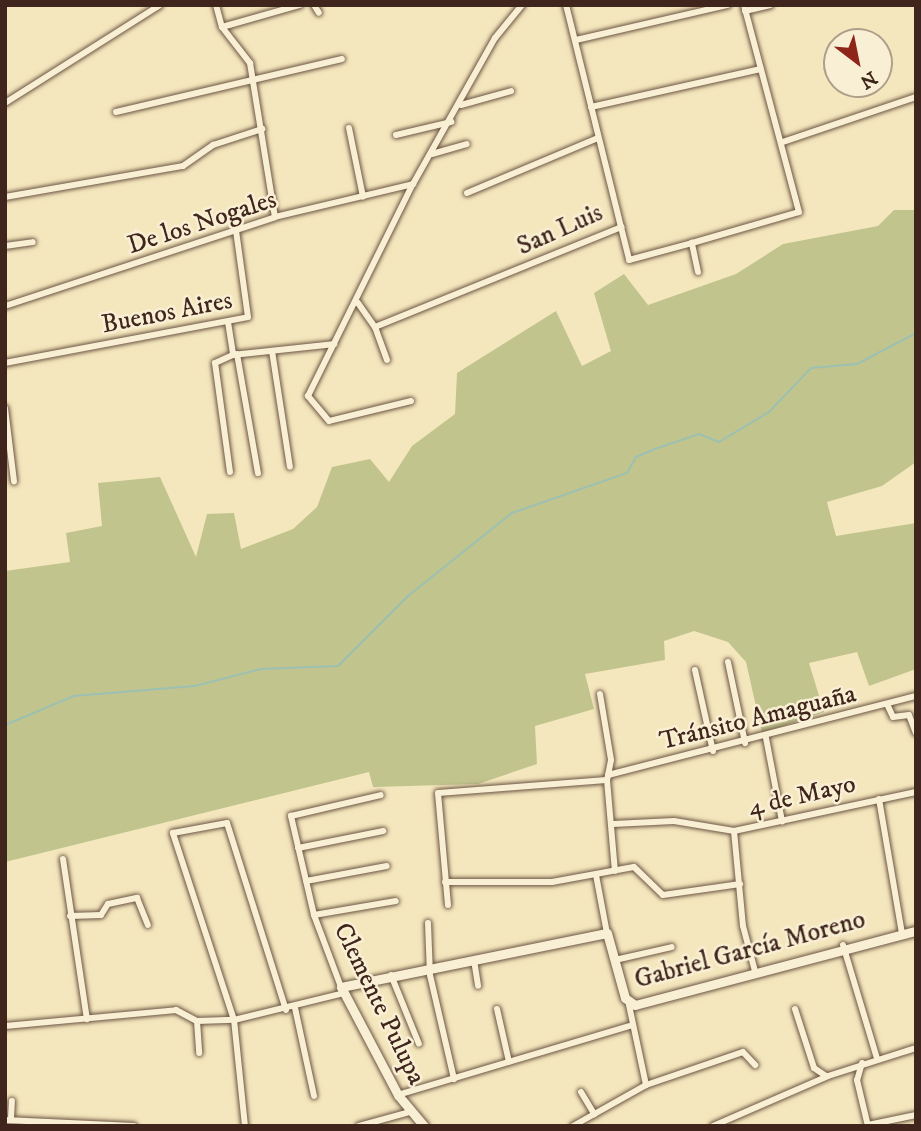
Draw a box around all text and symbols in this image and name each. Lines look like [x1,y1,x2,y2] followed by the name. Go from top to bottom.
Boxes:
[823,28,893,98] north arrow
[856,66,881,93] text: N
[124,184,280,262] street label: De los Nogales
[512,197,608,263] street label: San Luis
[99,285,235,341] street label: Buenos Aires
[657,679,859,757] street label: Tránsito Amaguaña
[745,768,859,824] street label: 4 de Mayo
[631,904,869,996] street label: Gabriel García Moreno
[326,918,432,1090] street label: Clemente Pulupa

